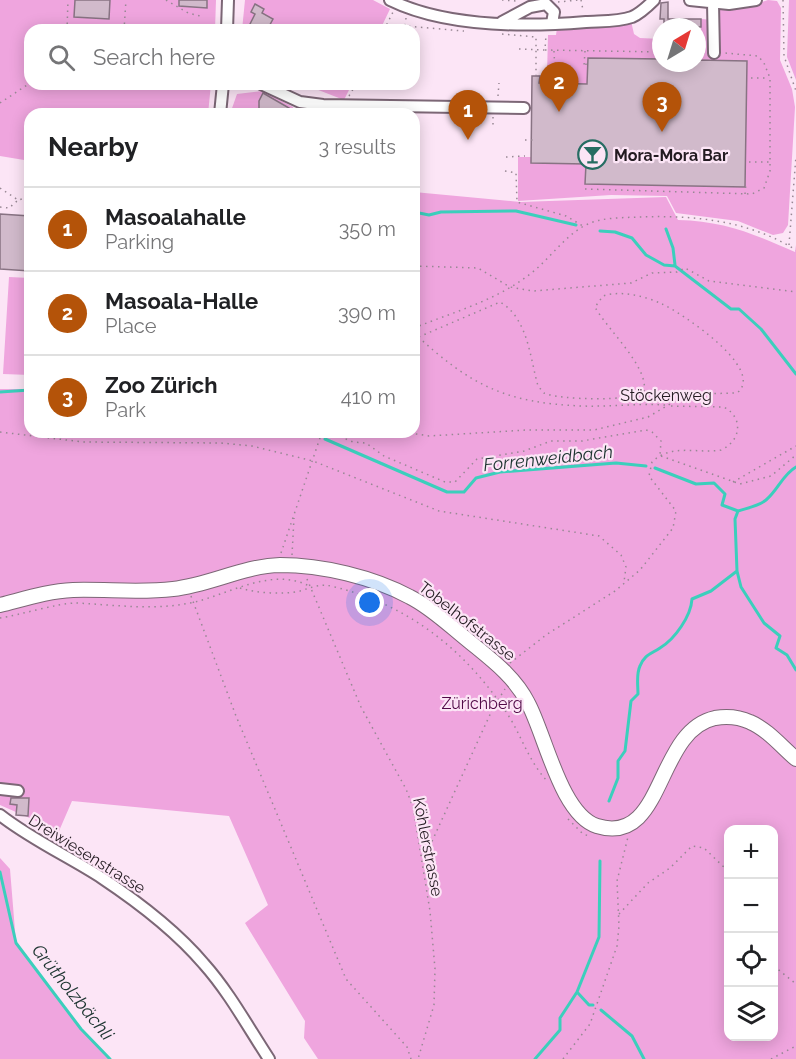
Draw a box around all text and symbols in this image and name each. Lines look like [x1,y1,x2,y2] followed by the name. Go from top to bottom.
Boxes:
[652,18,706,72] north arrow
[24,24,420,90] search box
[45,41,78,74] icon: search
[93,44,215,70] text: Search here
[540,63,578,112] pin: 2
[642,82,682,132] pin: 3
[448,90,488,140] pin: 1
[48,132,138,162] text: Nearby
[318,135,396,159] text: 3 results
[577,139,609,171] bar icon: Mora-Mora Bar
[614,146,728,165] place label: Mora-Mora Bar
[105,204,246,230] text: Masoalahalle
[63,217,72,241] text: 1
[339,217,396,241] text: 350 m
[105,230,174,254] text: Parking
[105,288,258,314] text: Masoala-Halle
[62,301,73,325] text: 2
[338,301,396,325] text: 390 m
[105,314,156,338] text: Place
[105,372,217,398] text: Zoo Zürich
[62,385,73,409] text: 3
[341,385,396,409] text: 410 m
[620,386,712,405] street label: Stöckenweg
[105,398,146,422] text: Park
[482,441,614,475] water label: Forrenweidbach
[415,577,519,665] street label: Tobelhofstrasse
[355,588,384,617] your location
[441,694,523,713] park label: Zürichberg
[409,796,447,898] street label: Köhlerstrasse
[25,810,149,898] street label: Dreiwiesenstrasse
[724,825,778,1041] map controls
[724,825,778,879] button: +
[724,879,778,933] button: −
[724,933,778,987] button: locate
[28,940,119,1045] water label: Grütholzbächli
[724,987,778,1041] button: layers

